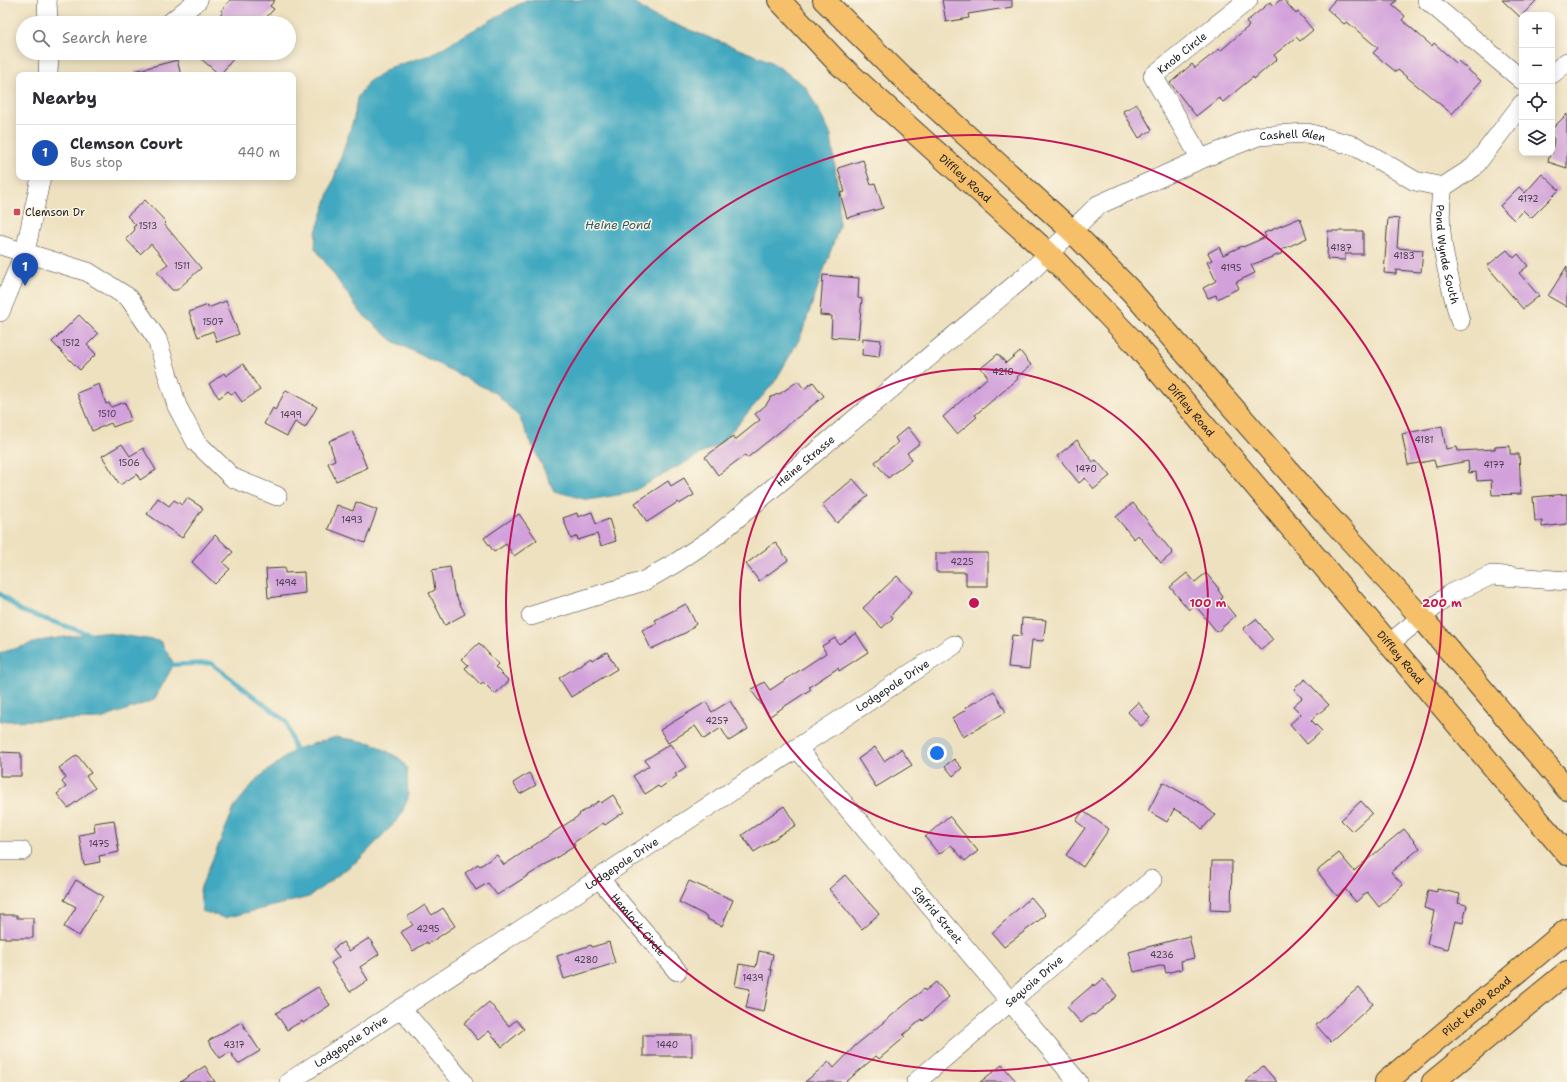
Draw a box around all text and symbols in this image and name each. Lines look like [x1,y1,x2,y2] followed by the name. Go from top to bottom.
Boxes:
[1519,12,1555,156] map controls
[1519,12,1555,48] button: +
[16,16,296,60] search box
[30,27,52,49] icon: search
[62,28,148,48] text: Search here
[1154,29,1210,78] street label: Knob Circle
[1519,48,1555,84] button: −
[1519,84,1555,120] button: locate
[32,87,97,109] text: Nearby
[1519,120,1555,156] button: layers
[1259,126,1327,146] street label: Cashell Glen
[70,134,183,154] text: Clemson Court
[42,144,48,161] text: 1
[238,144,280,161] text: 440 m
[936,151,994,206] street label: Diffley Road
[70,154,122,171] text: Bus stop
[1517,193,1539,205] house number: 4172
[1432,204,1462,306] street label: Pond Wynde South
[25,205,85,220] place label: Clemson Dr
[12,207,22,217] marker: Clemson Dr
[585,217,651,233] water label: Heine Pond
[139,220,157,232] house number: 1513
[1330,242,1352,254] house number: 4187
[1393,250,1415,262] house number: 4183
[12,253,38,286] pin: 1
[174,260,190,272] house number: 1511
[1221,262,1241,274] house number: 4195
[202,316,224,328] house number: 1507
[62,337,80,349] house number: 1512
[992,366,1014,378] house number: 4210
[1164,380,1218,440] street label: Diffley Road
[98,408,116,420] house number: 1510
[280,409,302,421] house number: 1499
[773,432,838,490] street label: Heine Strasse
[1414,434,1434,446] house number: 4181
[118,457,140,469] house number: 1506
[1483,459,1505,471] house number: 4177
[1075,463,1097,475] house number: 1470
[341,514,363,526] house number: 1493
[950,556,974,568] house number: 4225
[275,577,297,589] house number: 1494
[1190,595,1227,611] text: 100 m
[1422,595,1462,611] text: 200 m
[967,596,981,610] centre of rings
[1373,628,1427,687] street label: Diffley Road
[853,656,932,716] street label: Lodgepole Drive
[705,715,729,727] house number: 4257
[927,743,947,763] your location
[582,834,662,894] street label: Lodgepole Drive
[89,838,109,850] house number: 1475
[909,883,966,947] street label: Sigfrid Street
[607,890,669,960] street label: Hemlock Circle
[416,923,440,935] house number: 4295
[1150,949,1174,961] house number: 4236
[1002,952,1066,1011] street label: Sequoia Drive
[574,954,598,966] house number: 4280
[742,972,764,984] house number: 1439
[1439,973,1514,1040] street label: Pilot Knob Road
[311,1012,391,1071] street label: Lodgepole Drive
[223,1039,245,1051] house number: 4317
[656,1039,678,1051] house number: 1440

